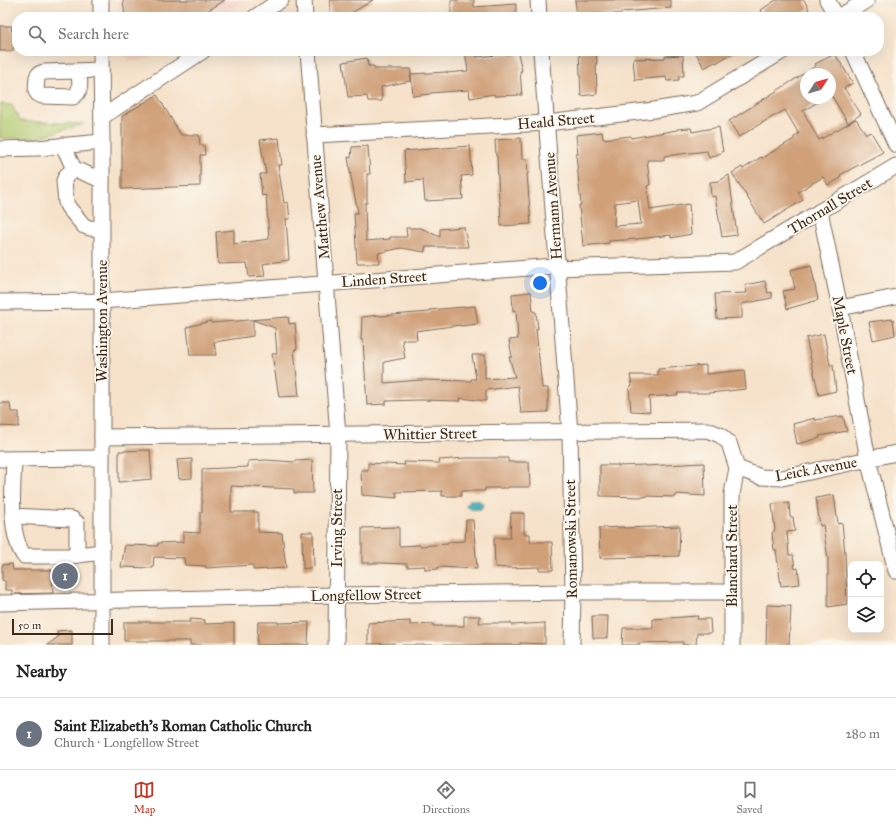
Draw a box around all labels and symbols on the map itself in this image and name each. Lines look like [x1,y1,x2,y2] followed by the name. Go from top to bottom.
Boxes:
[800,68,836,104] north arrow
[517,109,596,133] street label: Heald Street
[540,151,566,261] street label: Hermann Avenue
[306,154,334,260] street label: Matthew Avenue
[785,174,876,238] street label: Thornall Street
[93,260,111,382] street label: Washington Avenue
[341,267,428,291] street label: Linden Street
[530,273,550,293] your location
[829,294,862,377] street label: Maple Street
[383,424,478,444] street label: Whittier Street
[774,453,858,485] street label: Leick Avenue
[561,478,581,599] street label: Romanowski Street
[328,488,346,568] street label: Irving Street
[723,504,741,608] street label: Blanchard Street
[52,561,78,591] pin: 1
[310,585,422,605] street label: Longfellow Street
[12,617,113,636] scale bar

